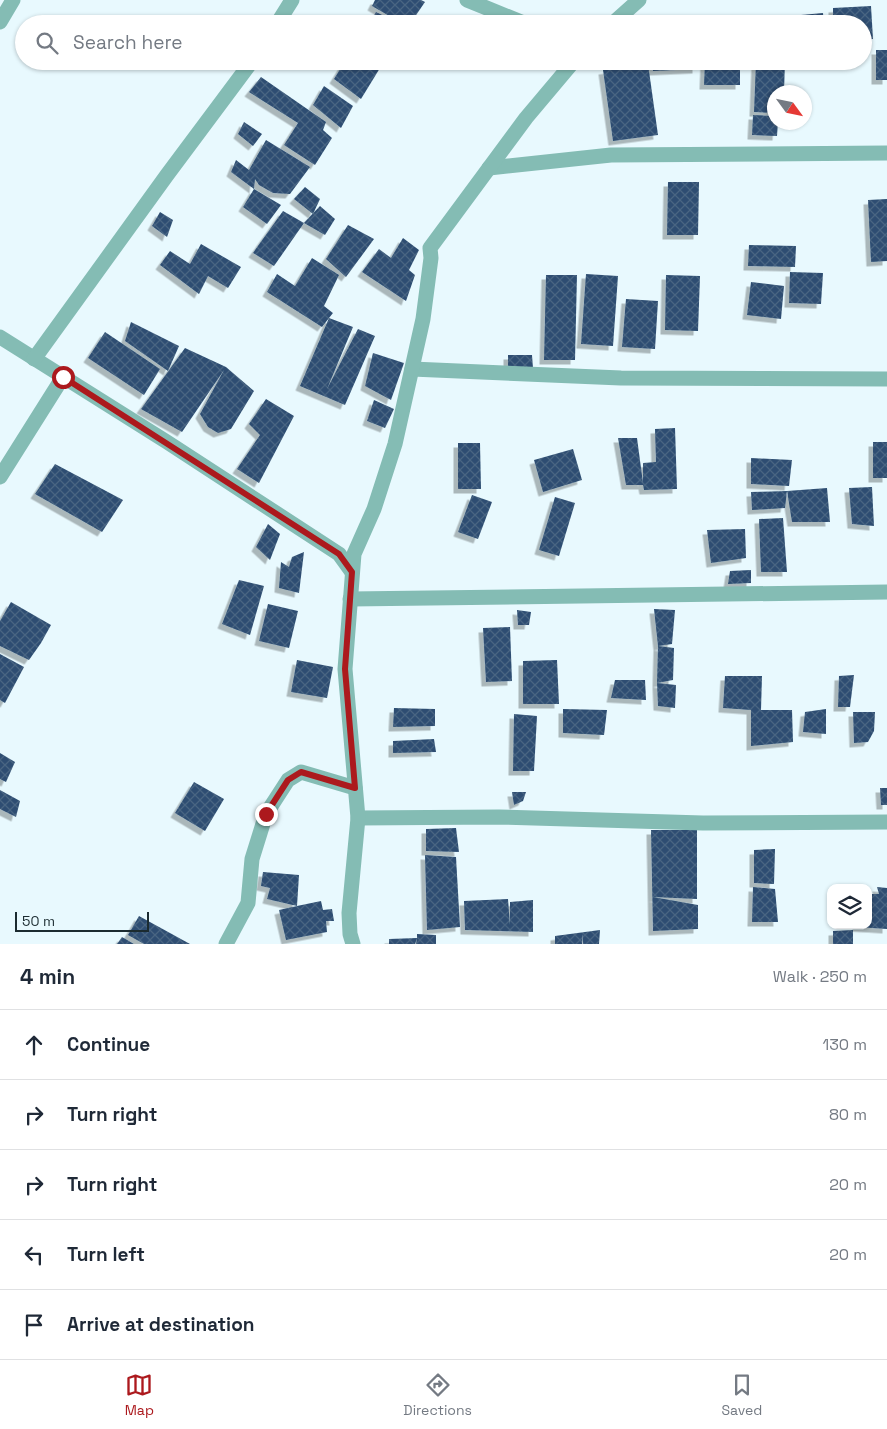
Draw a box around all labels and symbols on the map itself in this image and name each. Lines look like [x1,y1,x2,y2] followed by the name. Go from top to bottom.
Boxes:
[767,85,812,130] north arrow
[52,366,75,389] route start
[255,803,278,826] route end
[15,909,149,932] scale bar

